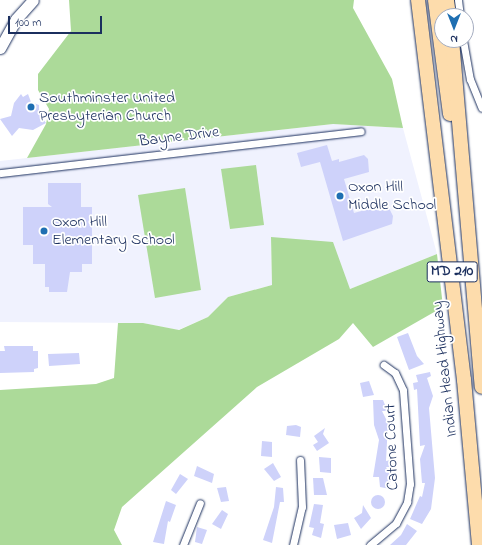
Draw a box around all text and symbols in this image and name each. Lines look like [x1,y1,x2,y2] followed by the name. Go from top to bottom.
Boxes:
[10,8,104,34] scale bar
[434,8,474,48] north arrow
[15,14,42,32] text: 100 m
[450,31,458,47] text: N
[39,88,175,126] place label: Southminster United Presbyterian Church
[26,102,36,112] marker: Southminster United Presbyterian Church
[138,123,220,151] street label: Bayne Drive
[348,177,436,215] place label: Oxon Hill Middle School
[335,191,345,201] marker: Oxon Hill Middle School
[52,212,175,250] place label: Oxon Hill Elementary School
[39,226,49,236] marker: Oxon Hill Elementary School
[426,259,478,285] road number: MD 210
[428,300,462,438] street label: Indian Head Highway
[381,403,403,491] street label: Catone Court

